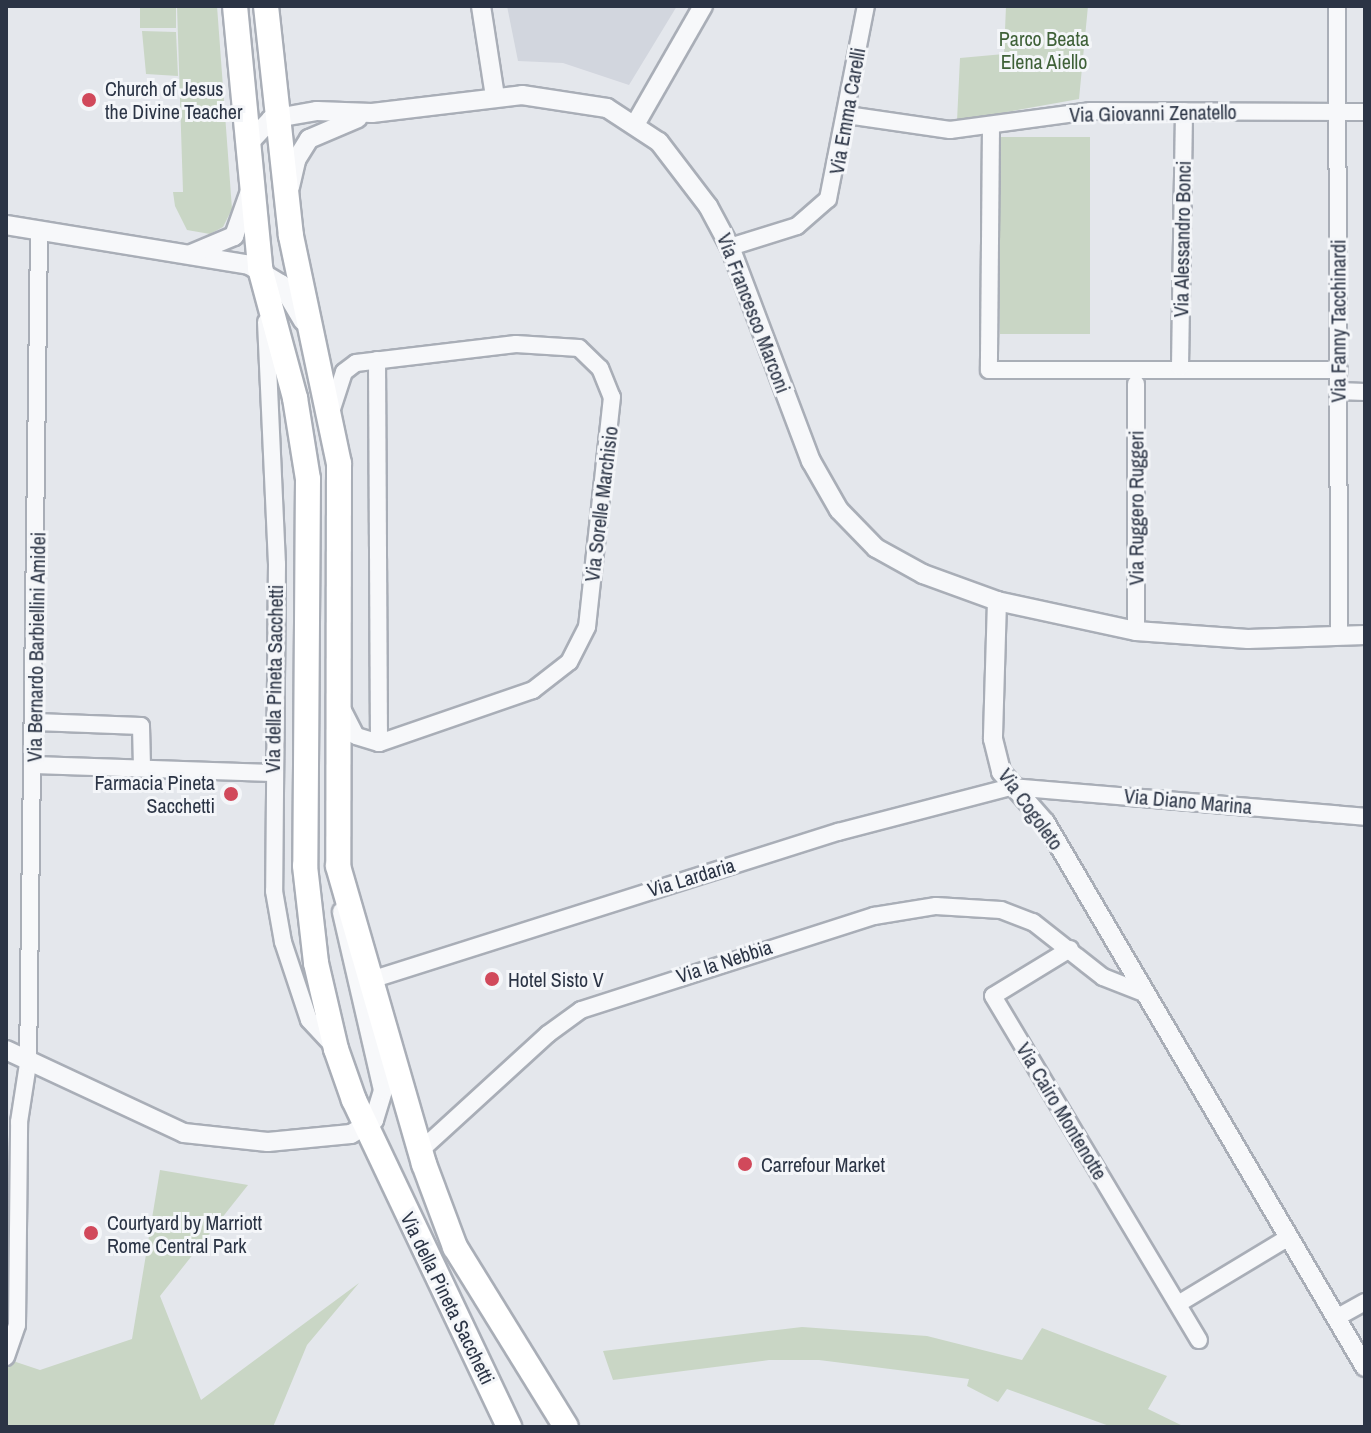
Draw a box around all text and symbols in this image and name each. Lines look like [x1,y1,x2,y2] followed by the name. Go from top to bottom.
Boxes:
[999,27,1089,74] park label: Parco Beata Elena Aiello
[824,46,870,176] street label: Via Emma Carelli
[105,76,243,123] place label: Church of Jesus the Divine Teacher
[80,91,98,109] marker: Church of Jesus the Divine Teacher
[1069,100,1237,126] street label: Via Giovanni Zenatello
[1169,160,1195,318] street label: Via Alessandro Bonci
[712,230,796,396] street label: Via Francesco Marconi
[1326,239,1350,403] street label: Via Fanny Tacchinardi
[580,425,622,583] street label: Via Sorelle Marchisio
[1124,431,1148,585] street label: Via Ruggero Ruggeri
[22,531,50,763] street label: Via Bernardo Barbiellini Amidei
[260,585,288,773] street label: Via della Pineta Sacchetti
[994,764,1068,854] street label: Via Cogoleto
[95,770,215,817] place label: Farmacia Pineta Sacchetti
[1123,783,1253,819] street label: Via Diano Marina
[222,785,240,803] marker: Farmacia Pineta Sacchetti
[644,852,738,902] street label: Via Lardaria
[673,934,775,988] street label: Via la Nebbia
[508,967,604,991] place label: Hotel Sisto V
[483,970,501,988] marker: Hotel Sisto V
[1012,1038,1112,1184] street label: Via Cairo Montenotte
[761,1152,885,1176] place label: Carrefour Market
[736,1155,754,1173] marker: Carrefour Market
[396,1208,500,1388] street label: Via della Pineta Sacchetti
[107,1210,262,1257] place label: Courtyard by Marriott Rome Central Park
[82,1224,100,1242] marker: Courtyard by Marriott Rome Central Park

